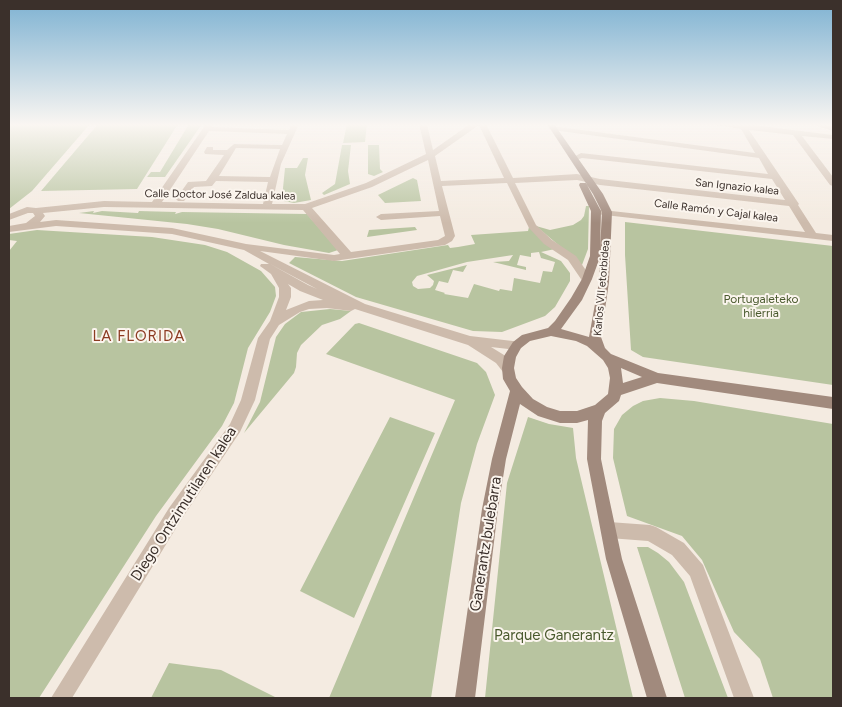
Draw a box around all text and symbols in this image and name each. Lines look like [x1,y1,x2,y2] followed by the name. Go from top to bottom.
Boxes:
[694,176,780,198] street label: San Ignazio kalea
[145,187,295,203] street label: Calle Doctor José Zaldua kalea
[653,197,779,225] street label: Calle Ramón y Cajal kalea
[591,240,613,336] street label: Karlos VII etorbidea
[723,292,799,320] park label: Portugaleteko hilerria
[91,328,187,346] district label: LA FLORIDA
[127,424,241,584] street label: Diego Ontzimutilaren kalea
[466,475,506,613] street label: Ganerantz bulebarra
[494,627,614,645] park label: Parque Ganerantz

